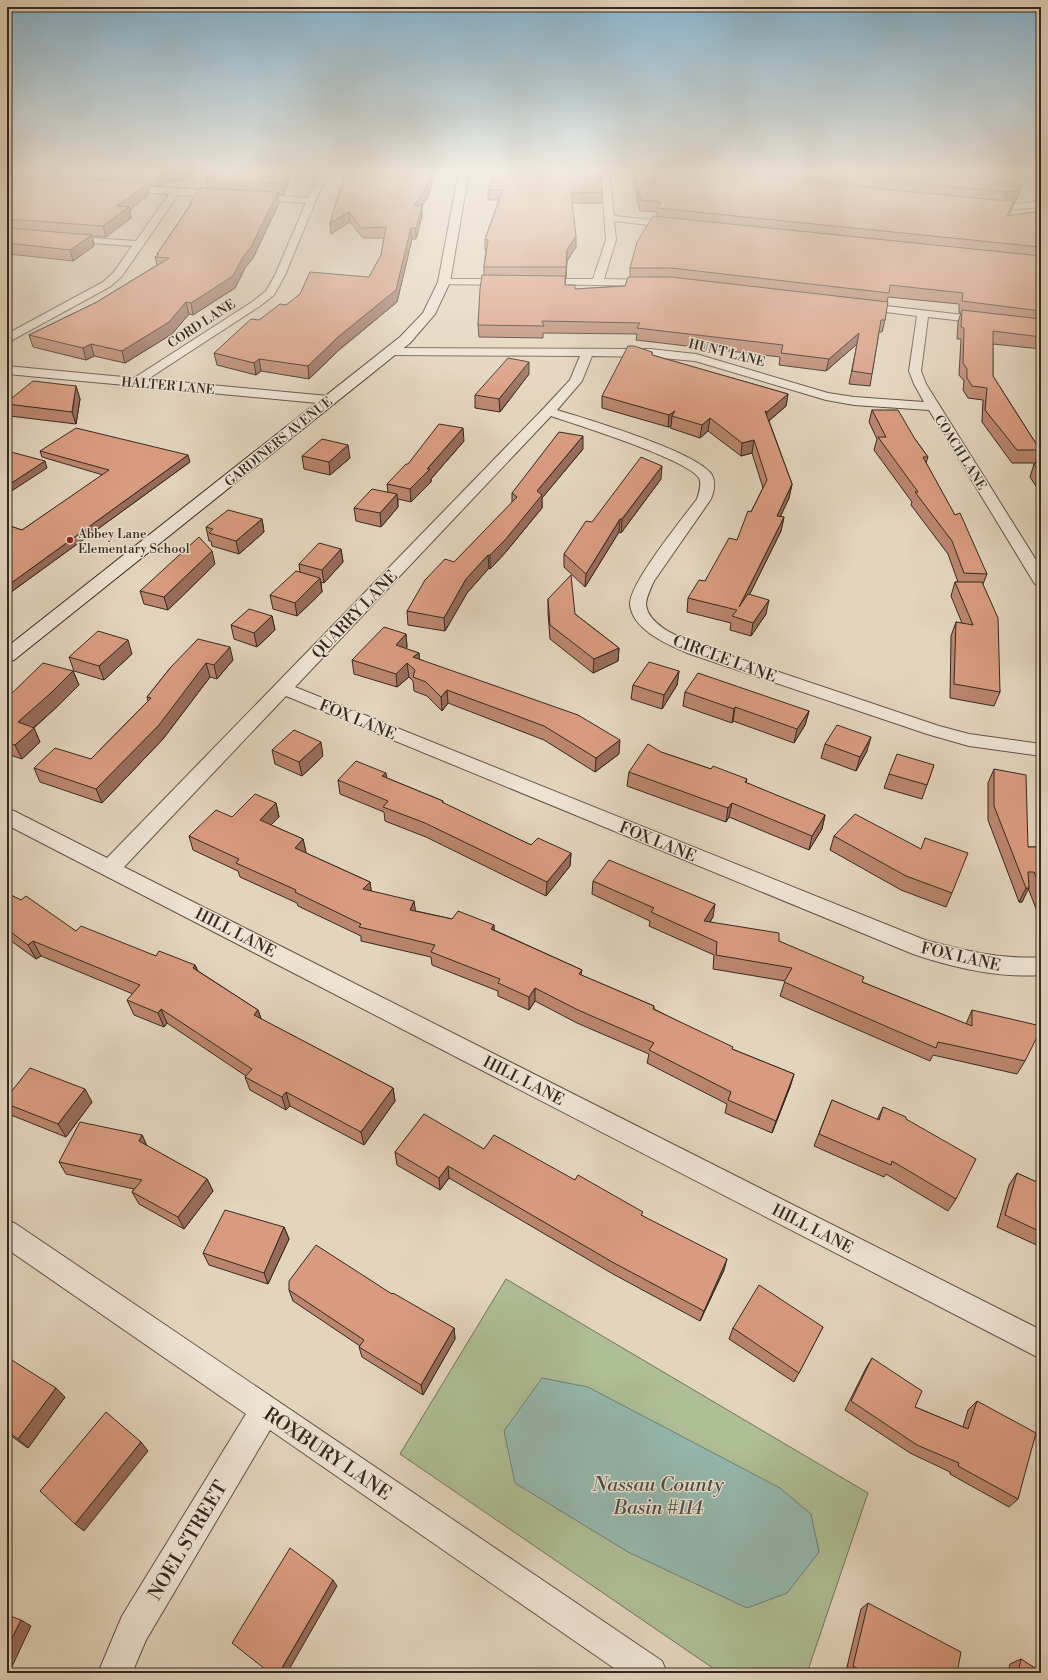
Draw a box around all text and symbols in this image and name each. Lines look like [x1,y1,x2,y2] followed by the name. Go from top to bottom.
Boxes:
[165,296,238,352] street label: CORD LANE
[687,336,767,370] street label: HUNT LANE
[121,374,215,398] street label: HALTER LANE
[222,393,336,490] street label: GARDINERS AVENUE
[931,412,990,493] street label: COACH LANE
[77,526,190,557] place label: Abbey Lane Elementary School
[65,535,75,545] marker: Abbey Lane Elementary School
[308,566,402,663] street label: QUARRY LANE
[670,631,779,687] street label: CIRCLE LANE
[316,695,399,744] street label: FOX LANE
[616,817,699,866] street label: FOX LANE
[192,904,279,962] street label: HILL LANE
[919,938,1003,976] street label: FOX LANE
[480,1052,567,1110] street label: HILL LANE
[769,1200,856,1258] street label: HILL LANE
[259,1402,396,1505] street label: ROXBURY LANE
[591,1473,724,1521] water label: Nassau County Basin #114
[143,1476,233,1605] street label: NOEL STREET

